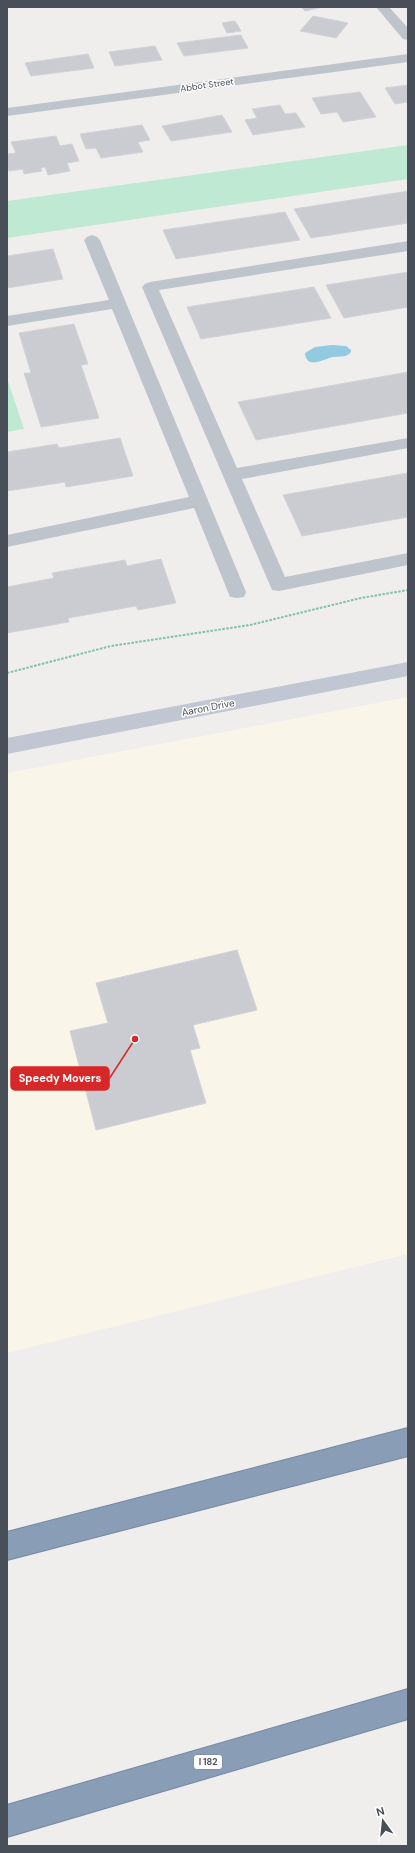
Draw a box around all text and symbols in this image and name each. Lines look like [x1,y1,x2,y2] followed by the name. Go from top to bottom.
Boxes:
[180,75,235,95] street label: Abbot Street
[181,696,236,719] street label: Aaron Drive
[11,1067,109,1090] callout: Speedy Movers
[19,1071,101,1085] text: Speedy Movers
[194,1755,222,1769] road number: I 182
[363,1801,403,1841] north arrow
[375,1804,386,1819] text: N

